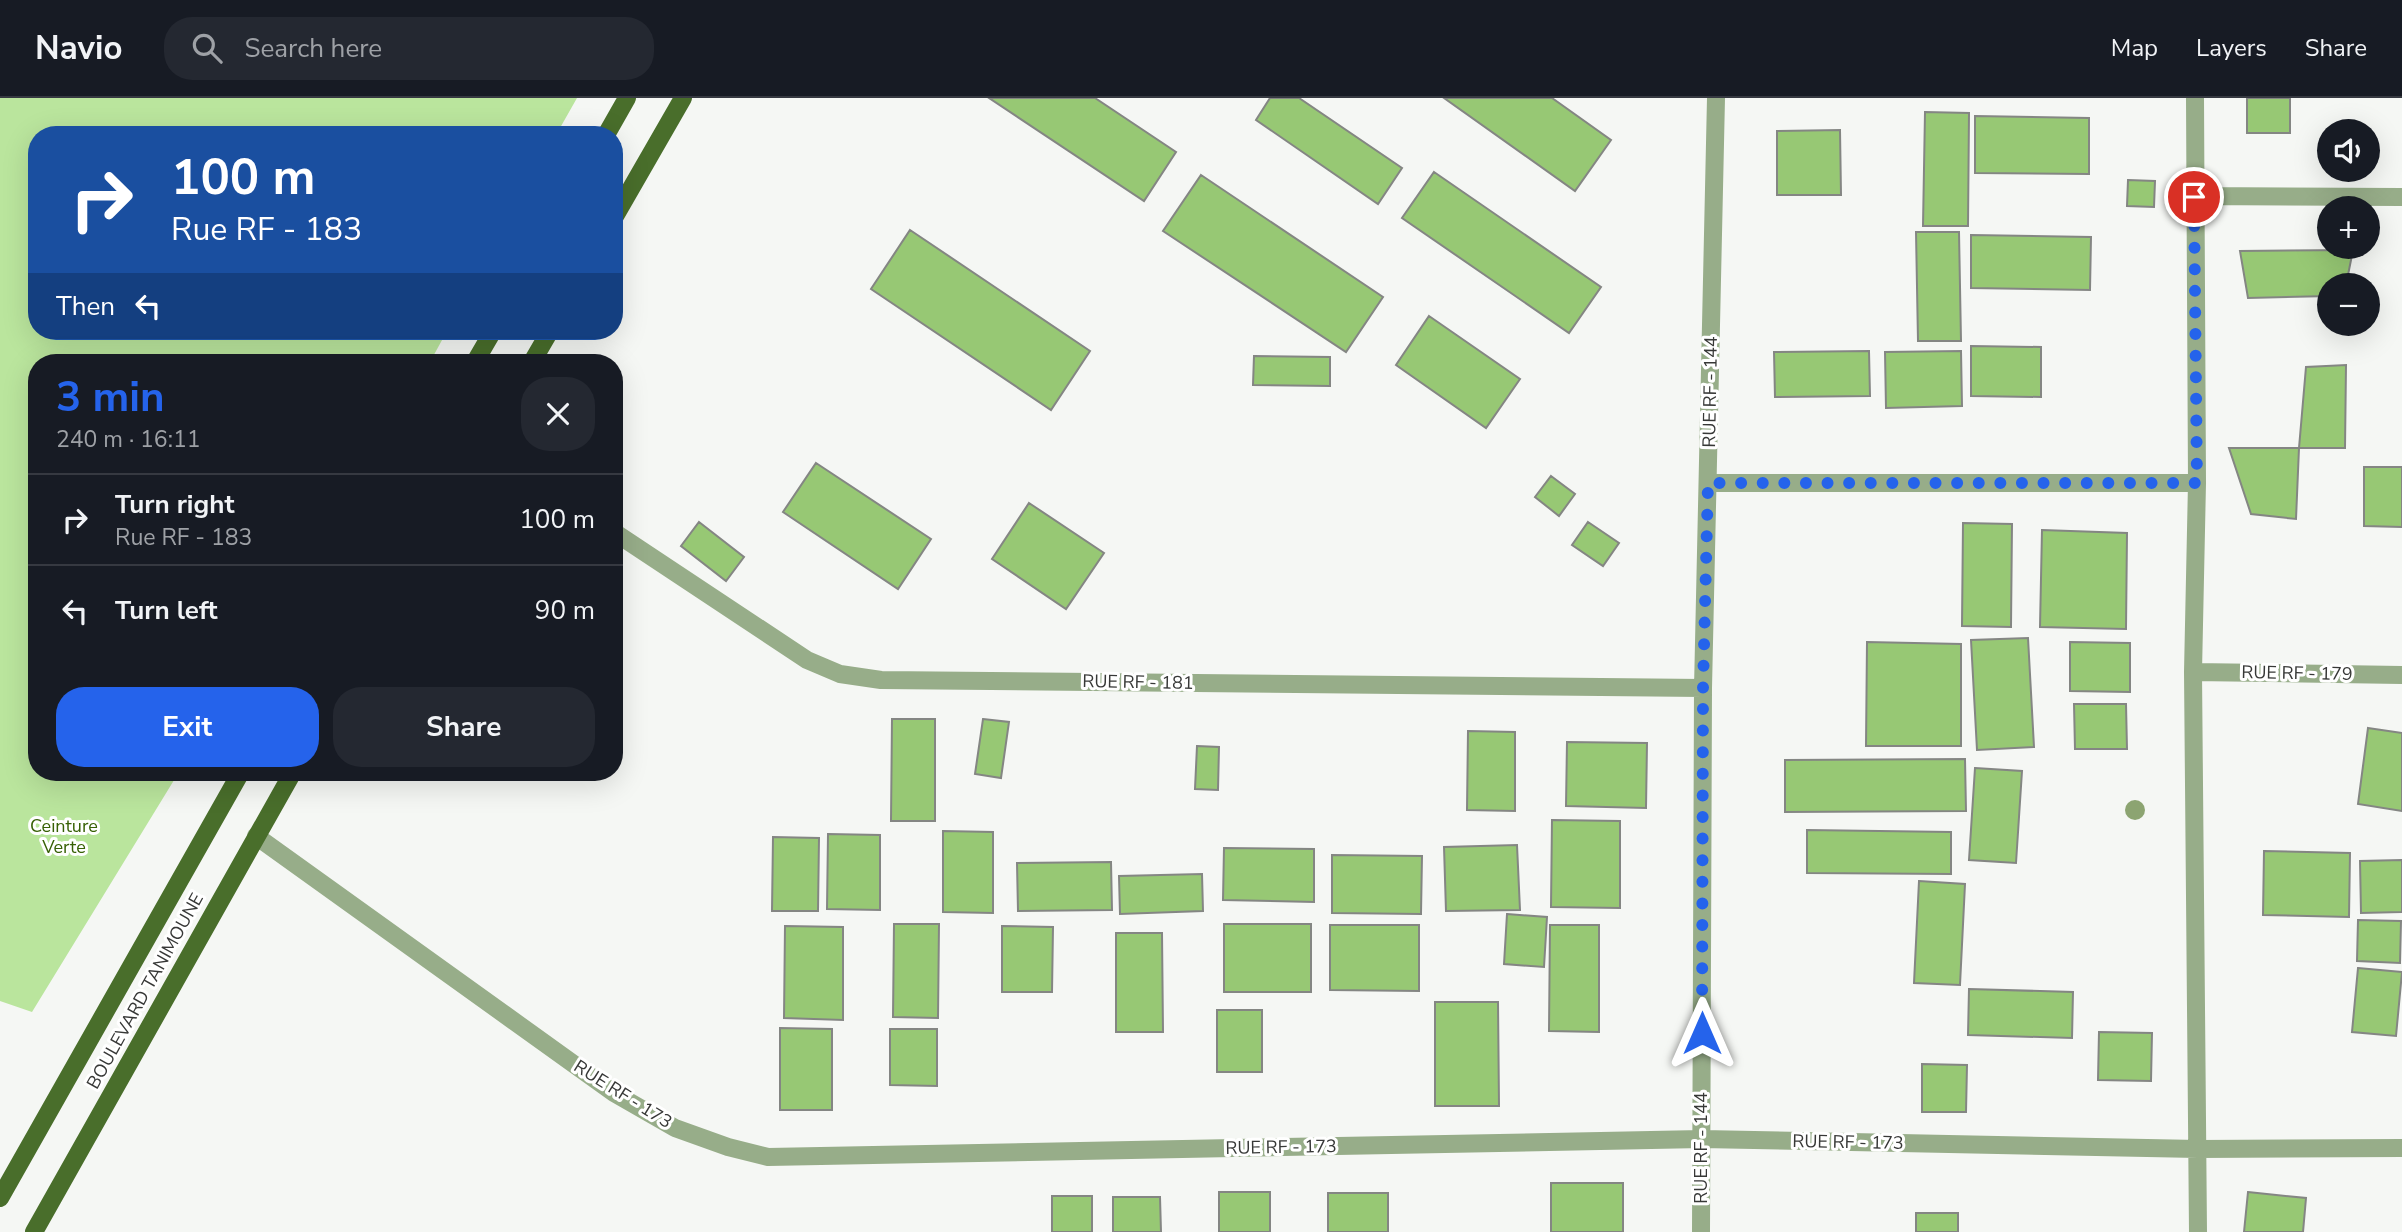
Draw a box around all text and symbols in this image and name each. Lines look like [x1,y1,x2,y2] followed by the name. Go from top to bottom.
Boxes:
[164,17,654,80] search box
[35,26,122,71] text: Navio
[188,29,226,67] icon: search
[244,31,382,66] text: Search here
[2111,32,2158,64] text: Map
[2196,32,2267,64] text: Layers
[2305,32,2367,64] text: Share
[2317,119,2380,336] map controls
[2317,119,2380,182] button: sound
[171,144,315,211] text: 100 m
[56,154,147,245] icon: right
[2164,167,2224,227] pin
[2175,178,2213,216] icon: arrive
[2317,196,2380,259] button: +
[171,208,362,251] text: Rue RF - 183
[2317,273,2380,336] button: −
[129,287,167,325] icon: left
[56,289,115,324] text: Then
[1697,336,1723,448] street label: RUE RF - 144
[56,369,165,426] text: 3 min
[521,377,595,451] button: close
[56,424,201,455] text: 240 m · 16:11
[115,487,234,522] text: Turn right
[56,501,94,539] icon: right
[519,502,595,537] text: 100 m
[115,522,252,553] text: Rue RF - 183
[56,592,94,630] icon: left
[115,593,218,628] text: Turn left
[535,593,595,628] text: 90 m
[2241,660,2353,686] street label: RUE RF - 179
[1082,669,1194,695] street label: RUE RF - 181
[56,687,319,767] button: Exit
[333,687,595,767] button: Share
[30,814,98,859] park label: Ceinture Verte
[81,889,209,1093] street label: BOULEVARD TANIMOUNE
[1665,996,1739,1070] position arrow
[569,1054,677,1134] street label: RUE RF - 173
[1689,1092,1713,1204] street label: RUE RF - 144
[1792,1129,1904,1155] street label: RUE RF - 173
[1225,1134,1337,1160] street label: RUE RF - 173

